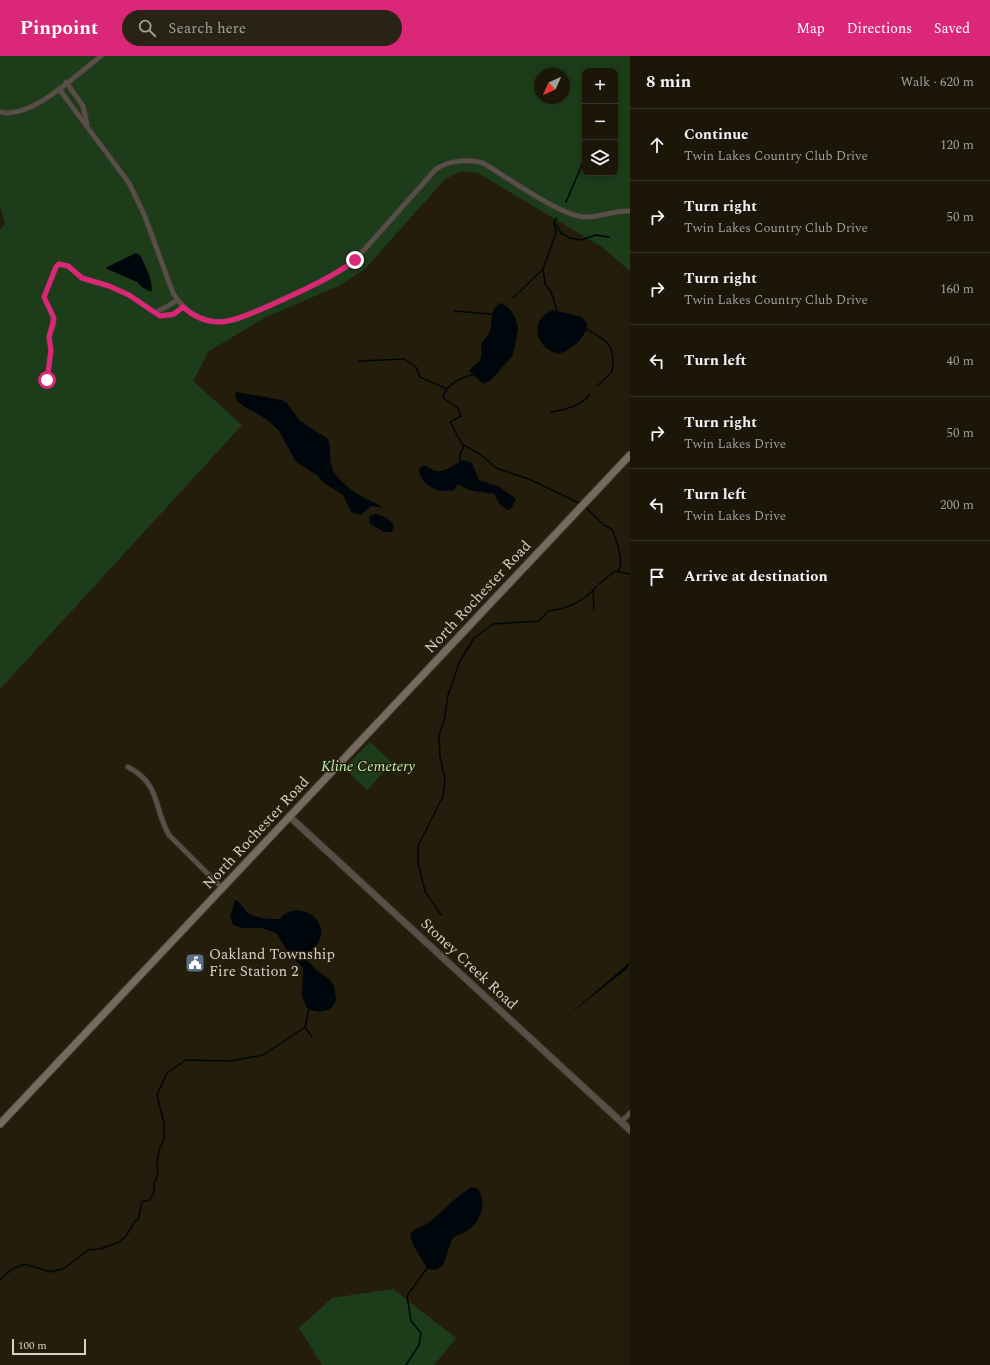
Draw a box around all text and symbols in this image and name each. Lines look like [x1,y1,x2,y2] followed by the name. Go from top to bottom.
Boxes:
[122,10,402,46] search box
[20,14,98,43] text: Pinpoint
[136,17,158,39] icon: search
[168,17,246,40] text: Search here
[797,18,825,39] text: Map
[847,18,912,39] text: Directions
[934,18,970,39] text: Saved
[534,68,570,104] north arrow
[582,68,618,176] map controls
[582,68,618,104] button: +
[646,69,691,95] text: 8 min
[900,72,974,92] text: Walk · 620 m
[582,104,618,140] button: −
[684,123,749,146] text: Continue
[646,134,668,156] icon: ahead
[940,135,974,155] text: 120 m
[582,140,618,176] button: layers
[684,146,868,166] text: Twin Lakes Country Club Drive
[684,195,757,218] text: Turn right
[646,206,668,228] icon: right
[947,207,974,227] text: 50 m
[684,218,868,238] text: Twin Lakes Country Club Drive
[346,251,364,269] route end
[684,267,757,290] text: Turn right
[646,278,668,300] icon: right
[940,279,974,299] text: 160 m
[684,290,868,310] text: Twin Lakes Country Club Drive
[684,349,746,372] text: Turn left
[646,350,668,372] icon: left
[947,351,974,371] text: 40 m
[38,371,56,389] route start
[684,411,757,434] text: Turn right
[646,422,668,444] icon: right
[947,423,974,443] text: 50 m
[684,434,786,454] text: Twin Lakes Drive
[684,483,746,506] text: Turn left
[646,494,668,516] icon: left
[940,495,974,515] text: 200 m
[684,506,786,526] text: Twin Lakes Drive
[419,535,537,659] street label: North Rochester Road
[684,565,828,588] text: Arrive at destination
[646,566,668,588] icon: arrive
[321,755,415,778] park label: Kline Cemetery
[197,771,315,895] street label: North Rochester Road
[415,913,523,1015] street label: Stoney Creek Road
[209,943,335,983] place label: Oakland Township Fire Station 2
[184,952,206,974] public building icon: Oakland Township Fire Station 2
[12,1337,86,1356] scale bar
[18,1337,47,1354] text: 100 m

